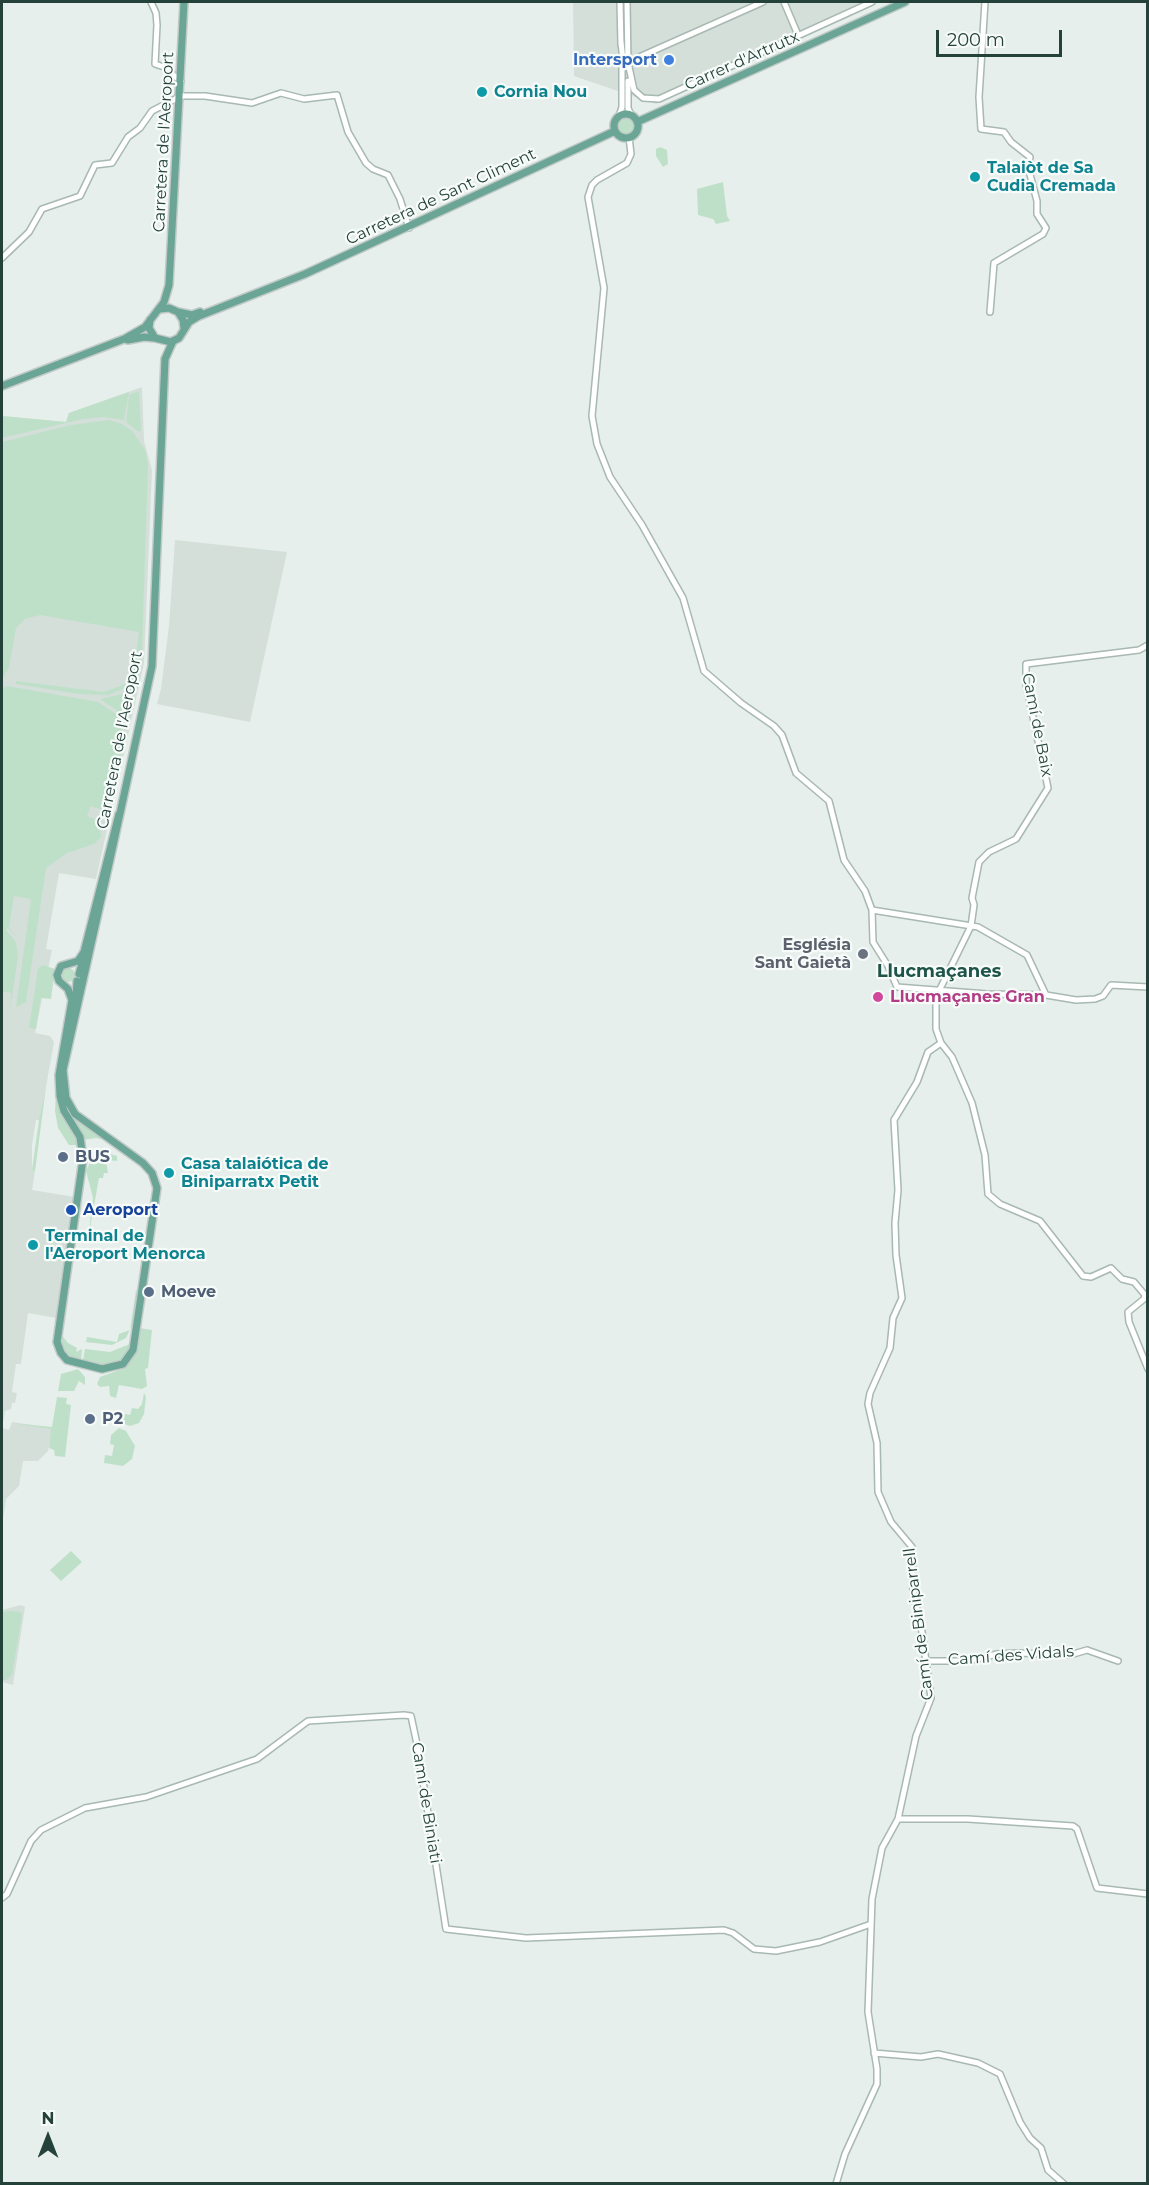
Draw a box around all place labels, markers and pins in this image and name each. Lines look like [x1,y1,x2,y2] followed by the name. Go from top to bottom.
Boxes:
[573,50,657,70] place label: Intersport
[662,53,676,67] marker: Intersport
[494,82,587,102] place label: Cornia Nou
[475,85,489,99] marker: Cornia Nou
[987,158,1116,196] place label: Talaiòt de Sa Cudia Cremada
[968,170,982,184] marker: Talaiòt de Sa Cudia Cremada
[755,935,851,973] place label: Església Sant Gaietà
[856,947,870,961] marker: Església Sant Gaietà
[890,987,1045,1007] place label: Llucmaçanes Gran
[871,990,885,1004] marker: Llucmaçanes Gran
[75,1147,110,1167] place label: BUS
[56,1150,70,1164] marker: BUS
[181,1154,329,1192] place label: Casa talaiótica de Biniparratx Petit
[162,1166,176,1180] marker: Casa talaiótica de Biniparratx Petit
[83,1200,158,1220] place label: Aeroport
[64,1203,78,1217] marker: Aeroport
[45,1226,206,1264] place label: Terminal de l'Aeroport Menorca
[26,1238,40,1252] marker: Terminal de l'Aeroport Menorca
[161,1282,216,1302] place label: Moeve
[142,1285,156,1299] marker: Moeve
[102,1409,123,1429] place label: P2
[83,1412,97,1426] marker: P2

